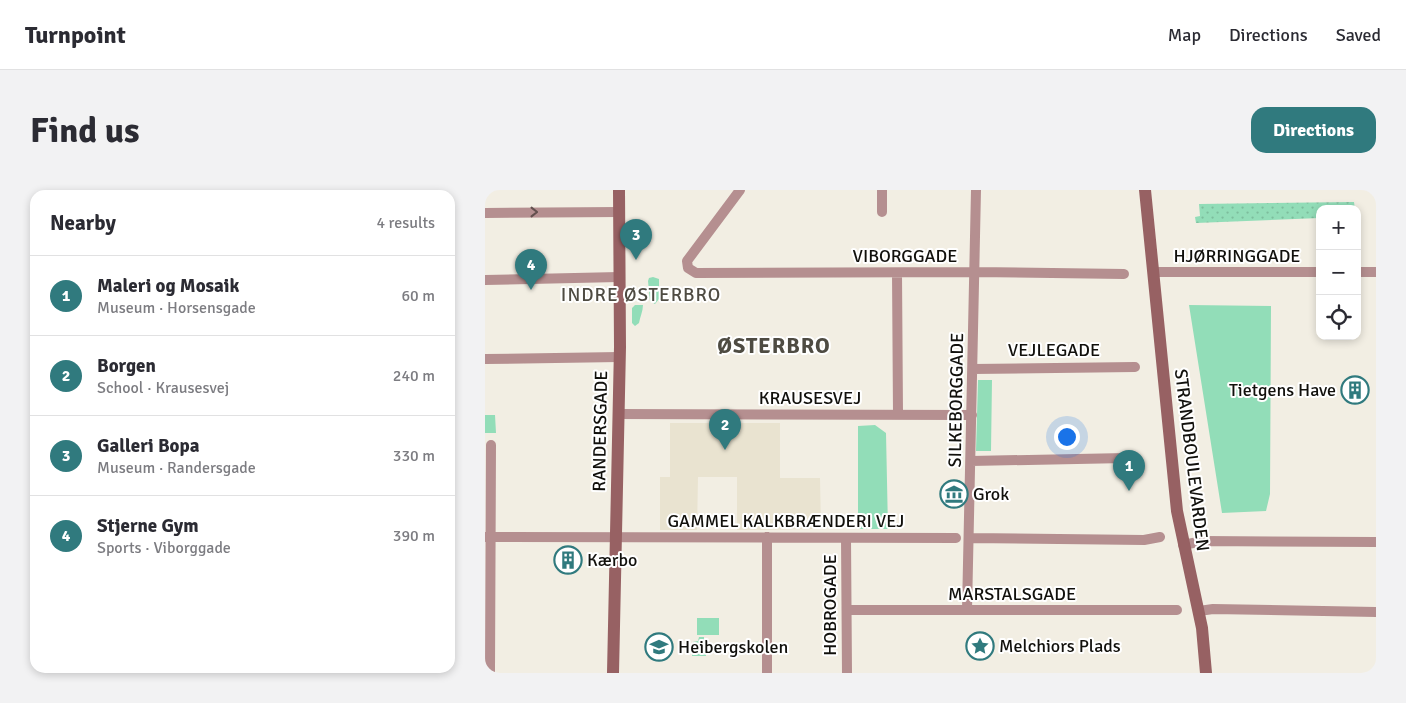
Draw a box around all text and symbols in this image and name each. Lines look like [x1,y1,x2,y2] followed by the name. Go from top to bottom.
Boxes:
[25,20,126,50] text: Turnpoint
[1168,24,1201,46] text: Map
[1229,24,1308,46] text: Directions
[1336,24,1381,46] text: Saved
[1251,107,1376,153] button: Directions
[30,109,140,152] text: Find us
[1316,205,1361,340] map controls
[1316,205,1361,250] button: +
[530,207,538,217] one-way arrow
[50,210,116,236] text: Nearby
[376,213,435,233] text: 4 results
[620,219,652,260] pin: 3
[853,245,957,267] street label: VIBORGGADE
[1173,245,1301,267] street label: HJØRRINGGADE
[515,249,547,290] pin: 4
[1316,250,1361,295] button: −
[97,274,239,298] text: Maleri og Mosaik
[561,283,721,307] district label: INDRE ØSTERBRO
[62,286,70,306] text: 1
[401,286,435,306] text: 60 m
[1316,295,1361,340] button: locate
[97,298,256,318] text: Museum · Horsensgade
[717,332,831,359] district label: ØSTERBRO
[944,333,968,467] street label: SILKEBORGGADE
[1008,339,1100,361] street label: VEJLEGADE
[97,354,156,378] text: Borgen
[62,366,70,386] text: 2
[393,366,435,386] text: 240 m
[1170,368,1214,552] street label: STRANDBOULEVARDEN
[588,370,612,492] street label: RANDERSGADE
[1340,375,1370,405] building icon: Tietgens Have
[97,378,229,398] text: School · Krausesvej
[1229,379,1336,401] place label: Tietgens Have
[759,387,861,409] street label: KRAUSESVEJ
[709,409,741,450] pin: 2
[1054,424,1080,450] your location
[97,434,199,458] text: Galleri Bopa
[62,446,70,466] text: 3
[393,446,435,466] text: 330 m
[1113,450,1145,491] pin: 1
[97,458,256,478] text: Museum · Randersgade
[939,479,969,509] museum icon: Grok
[973,483,1009,505] place label: Grok
[668,510,904,532] street label: GAMMEL KALKBRÆNDERI VEJ
[97,514,199,538] text: Stjerne Gym
[62,526,70,546] text: 4
[393,526,435,546] text: 390 m
[97,538,231,558] text: Sports · Viborggade
[553,545,583,575] building icon: Kærbo
[587,549,637,571] place label: Kærbo
[819,554,841,656] street label: HOBROGADE
[948,583,1076,605] street label: MARSTALSGADE
[965,631,995,661] place icon: Melchiors Plads
[644,632,674,662] school or university icon: Heibergskolen
[999,635,1121,657] place label: Melchiors Plads
[678,636,788,658] place label: Heibergskolen

